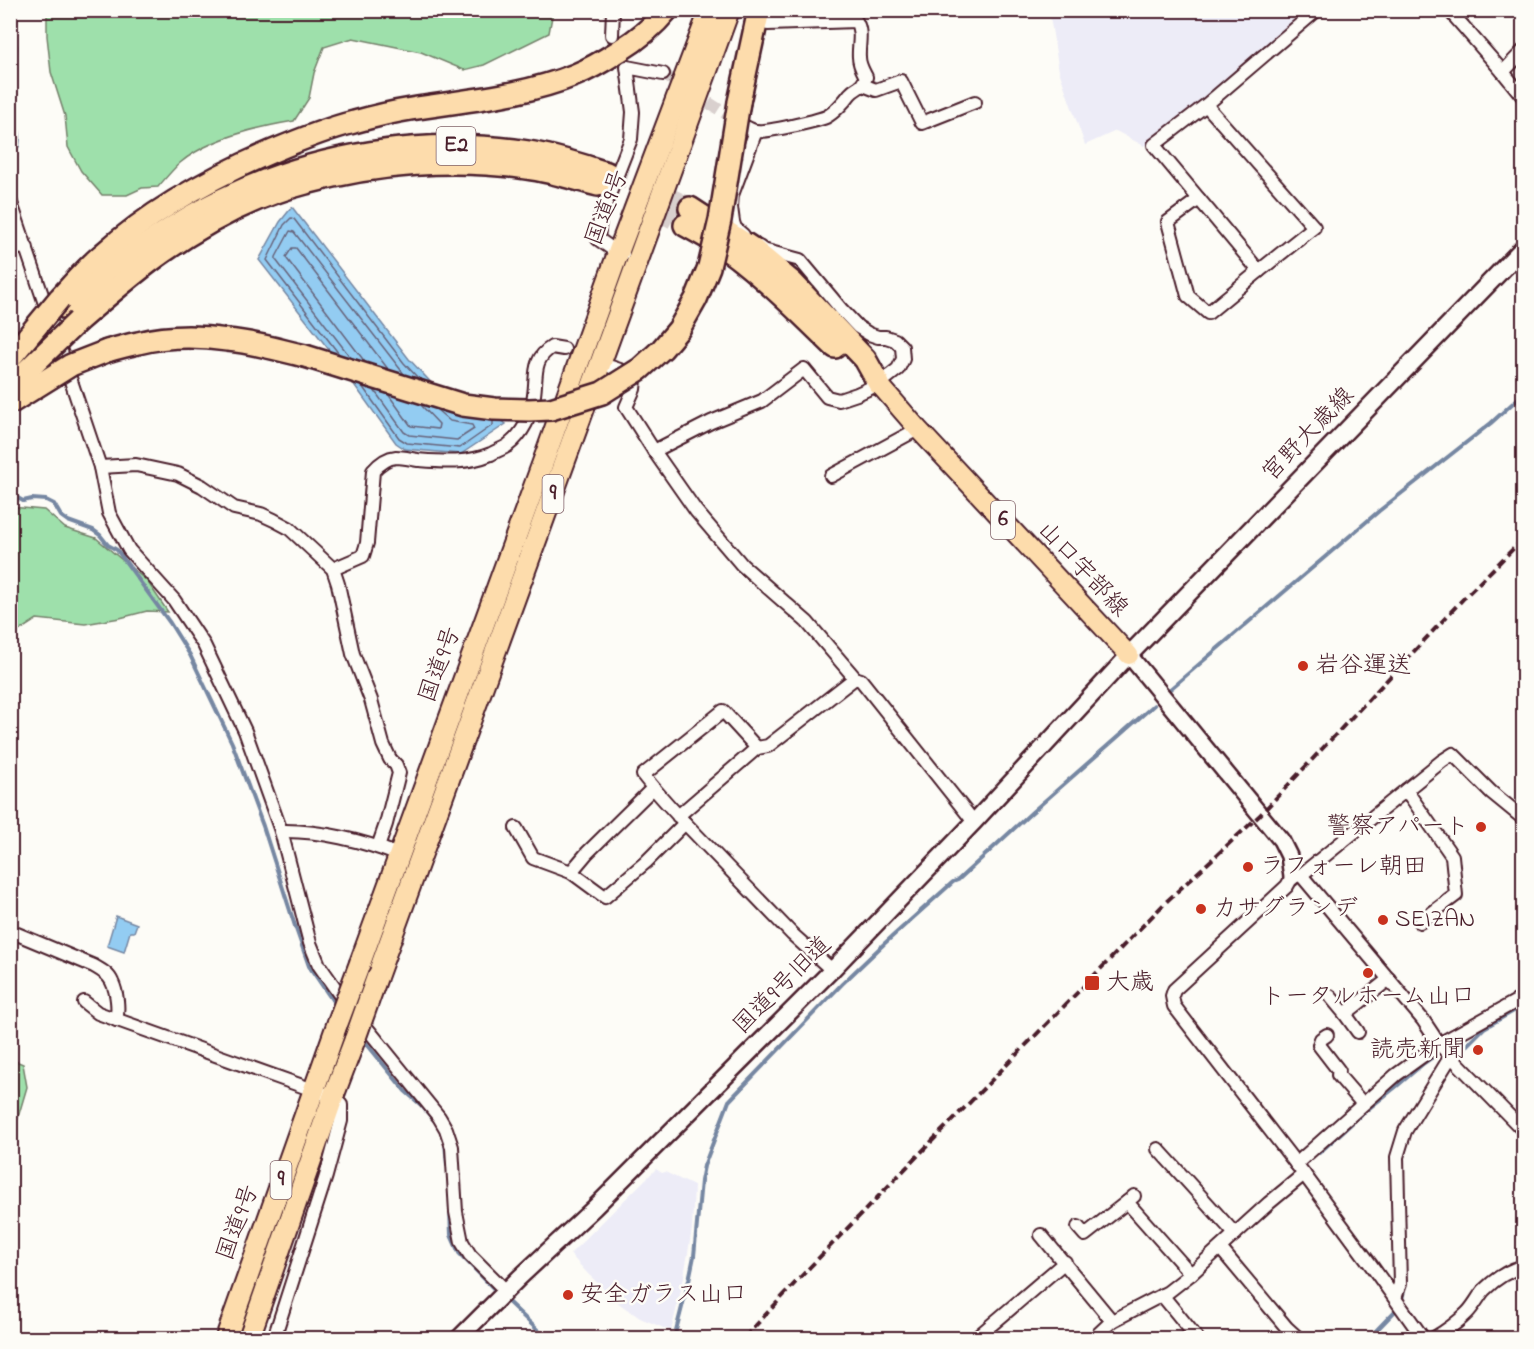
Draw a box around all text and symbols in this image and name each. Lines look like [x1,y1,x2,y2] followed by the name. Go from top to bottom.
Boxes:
[436,127,476,165] road number: E2
[577,165,639,251] street label: 国道9号
[1255,380,1363,490] street label: 宮野大歳線
[542,475,564,513] road number: 9
[991,501,1015,539] road number: 6
[1028,514,1136,626] street label: 山口宇部線
[411,622,471,708] street label: 国道9号
[1315,649,1411,684] place label: 岩谷運送
[1296,659,1310,673] marker: 岩谷運送
[1326,810,1469,845] place label: 警察アパート
[1474,820,1488,834] marker: 警察アパート
[1260,850,1427,885] place label: ラフォーレ朝田
[1241,860,1255,874] marker: ラフォーレ朝田
[1213,892,1358,927] place label: カサグランデ
[1194,902,1208,916] marker: カサグランデ
[1395,903,1475,938] place label: SEIZAN
[1376,913,1390,927] marker: SEIZAN
[726,929,840,1043] street label: 国道9号旧道
[1106,966,1154,1001] place label: 大歳
[1361,966,1375,980] marker: トータルホーム山口
[1083,974,1101,992] marker: 大歳
[1261,980,1475,1015] place label: トータルホーム山口
[1370,1033,1466,1068] place label: 読売新聞
[1471,1043,1485,1057] marker: 読売新聞
[270,1161,292,1199] road number: 9
[209,1180,269,1266] street label: 国道9号
[580,1278,747,1313] place label: 安全ガラス山口
[561,1288,575,1302] marker: 安全ガラス山口

